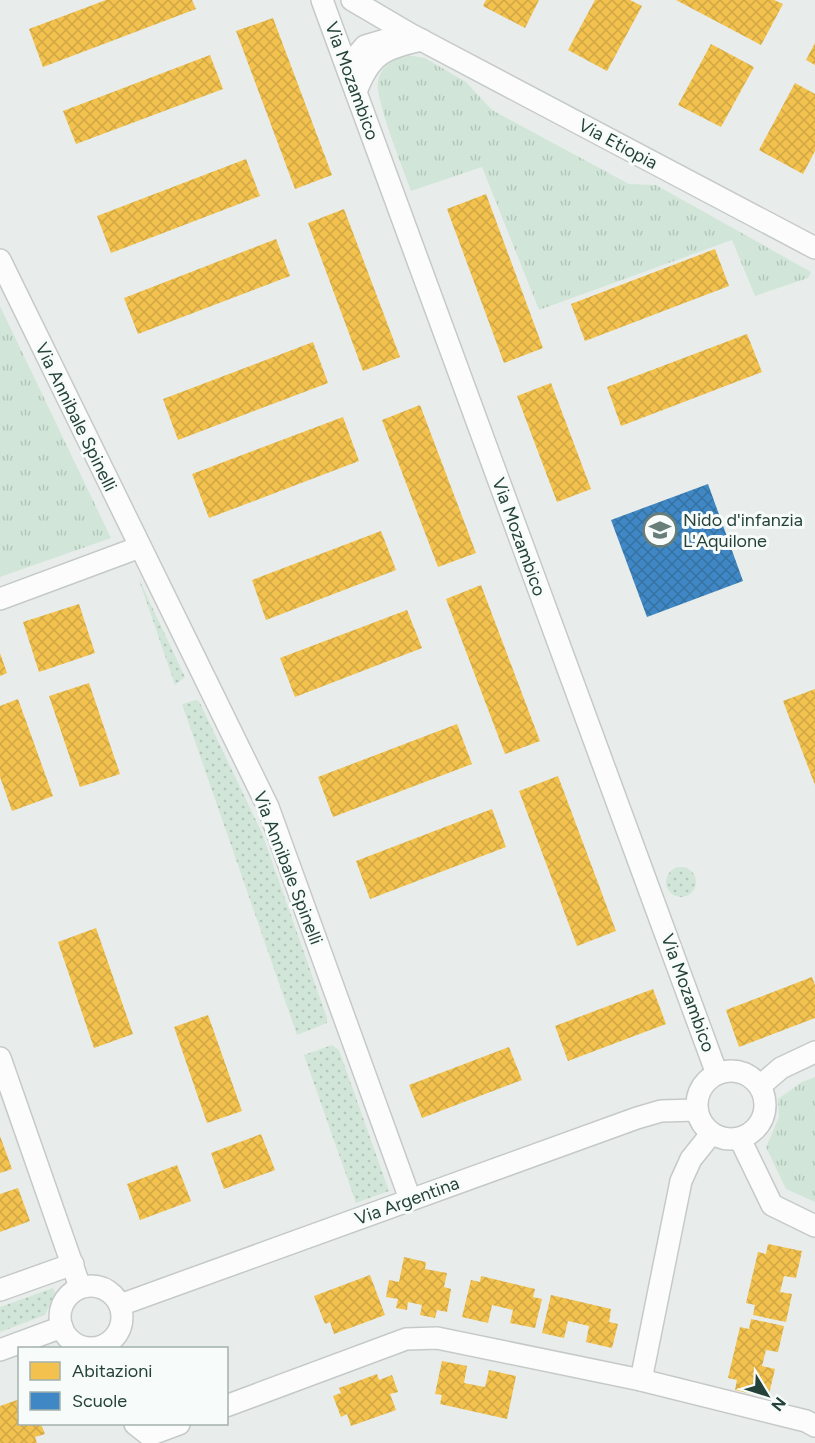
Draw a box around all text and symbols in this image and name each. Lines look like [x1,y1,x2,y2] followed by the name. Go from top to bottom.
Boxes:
[320,19,384,143] street label: Via Mozambico
[575,114,661,174] street label: Via Etiopia
[30,339,122,495] street label: Via Annibale Spinelli
[487,475,551,599] street label: Via Mozambico
[683,509,803,552] place label: Nido d'infanzia L'Aquilone
[642,512,678,548] school or university icon: Nido d'infanzia L'Aquilone
[249,788,327,948] street label: Via Annibale Spinelli
[656,931,720,1055] street label: Via Mozambico
[352,1172,462,1230] street label: Via Argentina
[18,1347,228,1425] legend
[72,1360,153,1382] text: Abitazioni
[737,1365,797,1425] north arrow
[72,1390,127,1412] text: Scuole
[767,1393,790,1415] text: N

